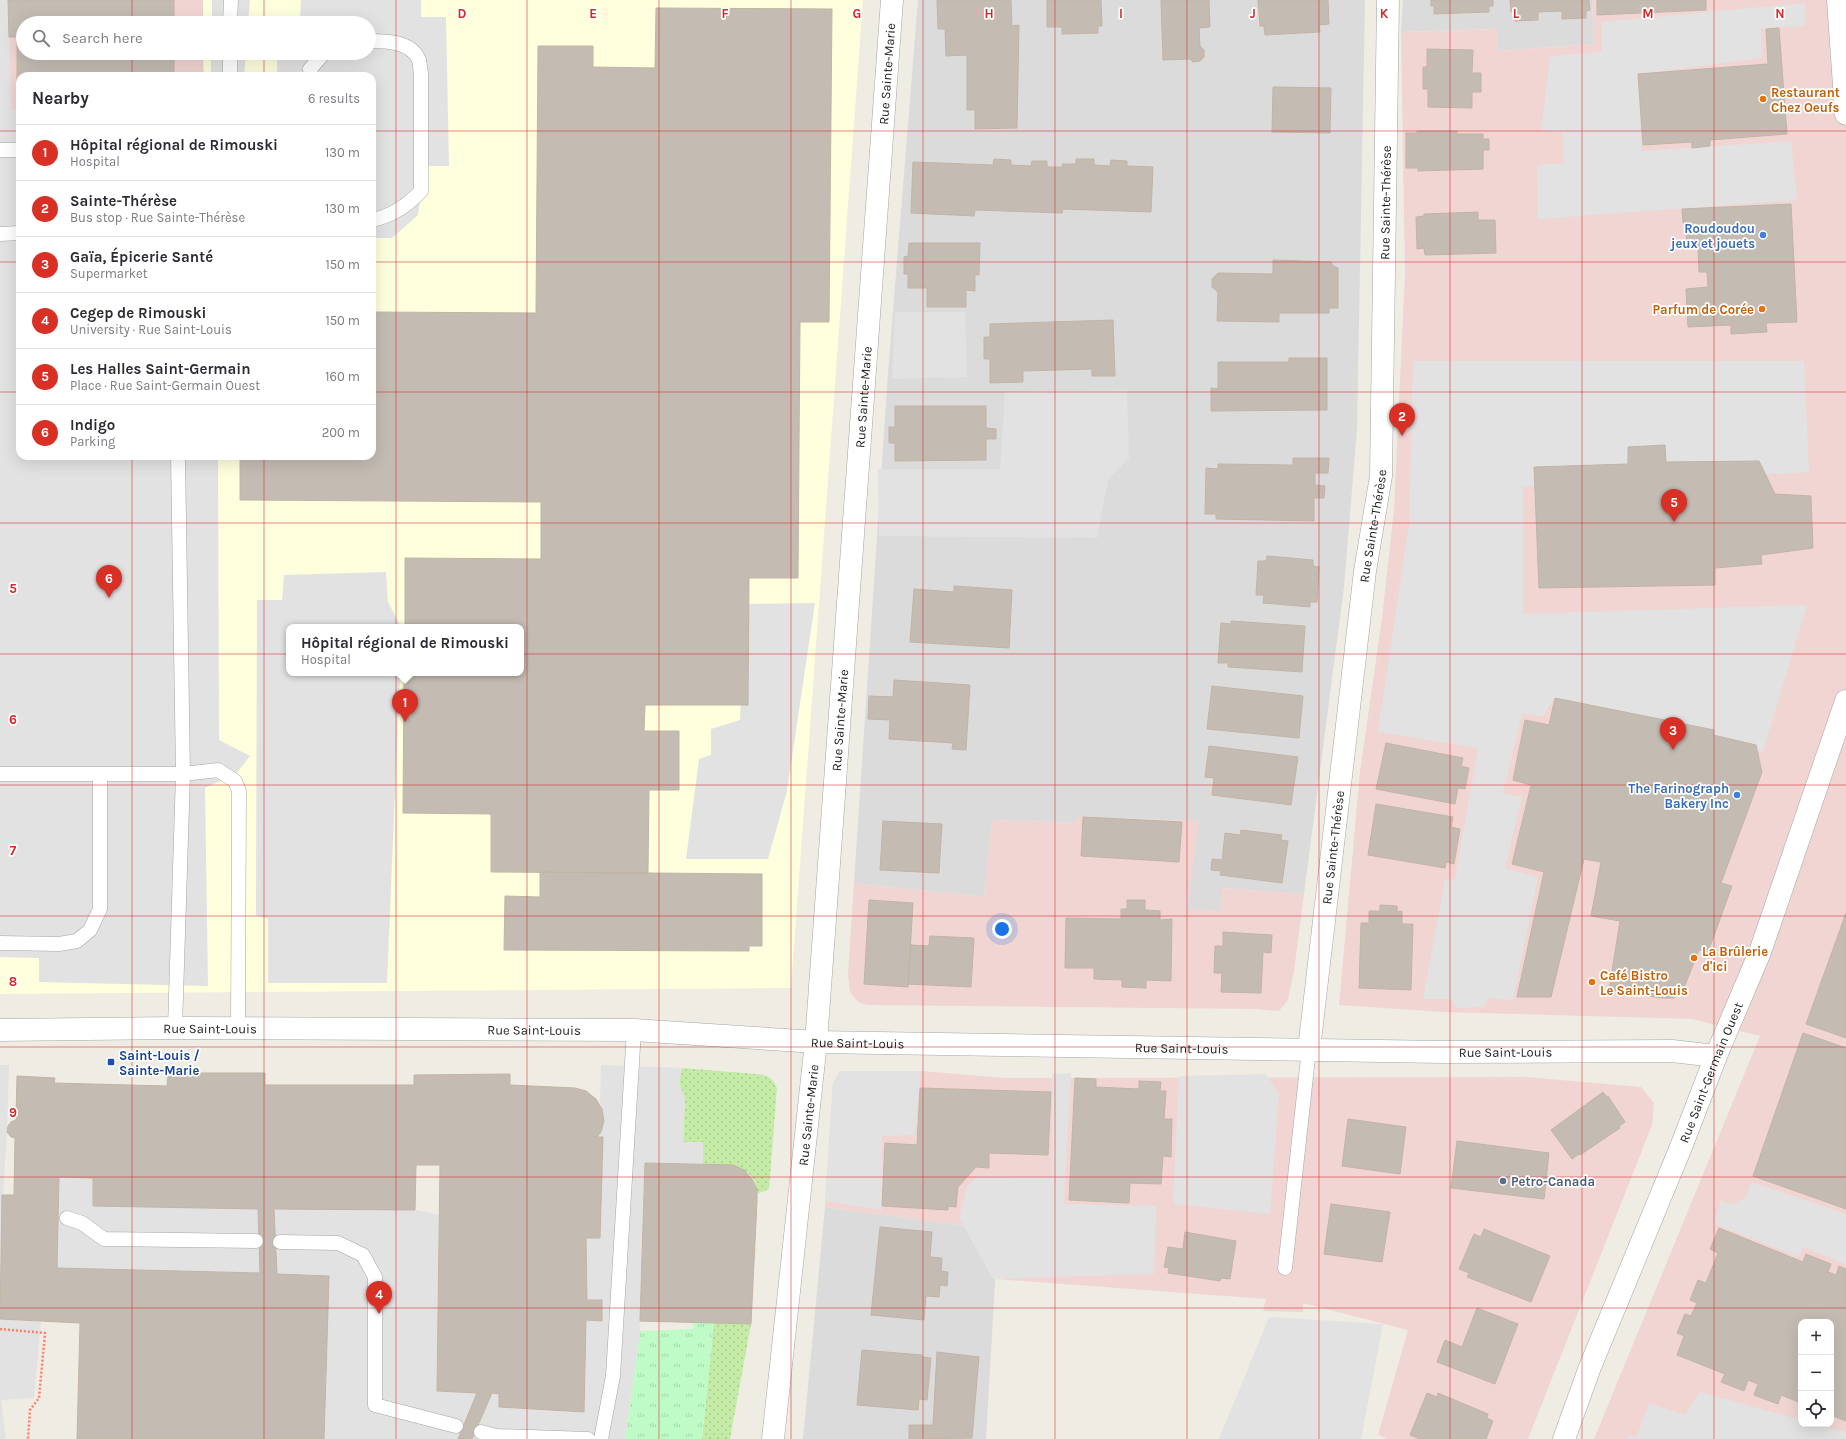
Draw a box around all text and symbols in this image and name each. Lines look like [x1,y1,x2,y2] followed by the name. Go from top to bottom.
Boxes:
[458,6,467,21] text: D
[589,6,597,21] text: E
[721,6,729,21] text: F
[853,6,861,21] text: G
[984,6,994,21] text: H
[1119,6,1123,21] text: I
[1250,6,1256,21] text: J
[1380,6,1389,21] text: K
[1513,6,1520,21] text: L
[1642,6,1654,21] text: M
[1775,6,1785,21] text: N
[16,16,376,60] search box
[876,22,898,125] street label: Rue Sainte-Marie
[30,27,52,49] icon: search
[62,29,143,47] text: Search here
[1771,85,1840,115] place label: Restaurant Chez Oeufs
[32,88,89,108] text: Nearby
[308,91,360,106] text: 6 results
[1758,94,1768,104] marker: Restaurant Chez Oeufs
[70,136,278,154] text: Hôpital régional de Rimouski
[43,145,47,160] text: 1
[325,145,360,160] text: 130 m
[1377,145,1394,260] street label: Rue Sainte-Thérèse
[70,154,120,169] text: Hospital
[70,192,177,210] text: Sainte-Thérèse
[41,201,49,216] text: 2
[325,201,360,216] text: 130 m
[70,210,245,225] text: Bus stop · Rue Sainte-Thérèse
[1670,221,1755,251] place label: Roudoudou jeux et jouets
[1758,230,1768,240] marker: Roudoudou jeux et jouets
[70,248,213,266] text: Gaïa, Épicerie Santé
[41,257,49,272] text: 3
[325,257,360,272] text: 150 m
[70,266,148,281] text: Supermarket
[1653,302,1754,317] place label: Parfum de Corée
[70,304,206,322] text: Cegep de Rimouski
[1757,304,1767,314] marker: Parfum de Corée
[41,313,49,328] text: 4
[325,313,360,328] text: 150 m
[70,322,232,337] text: University · Rue Saint-Louis
[852,345,875,448] street label: Rue Sainte-Marie
[70,360,251,378] text: Les Halles Saint-Germain
[41,369,49,384] text: 5
[325,369,360,384] text: 160 m
[70,378,260,393] text: Place · Rue Saint-Germain Ouest
[1389,403,1415,436] pin: 2
[70,416,115,434] text: Indigo
[41,425,49,440] text: 6
[322,425,360,440] text: 200 m
[70,434,115,449] text: Parking
[1357,469,1389,583] street label: Rue Sainte-Thérèse
[1661,489,1687,522] pin: 5
[96,565,122,598] pin: 6
[9,581,17,596] text: 5
[286,624,524,676] popup
[301,634,509,652] text: Hôpital régional de Rimouski
[301,652,351,667] text: Hospital
[829,669,851,772] street label: Rue Sainte-Marie
[392,689,418,722] pin: 1
[9,712,17,727] text: 6
[1660,717,1686,750] pin: 3
[1628,781,1729,811] place label: The Farinograph Bakery Inc
[1319,789,1347,905] street label: Rue Sainte-Thérèse
[1732,790,1742,800] marker: The Farinograph Bakery Inc
[10,843,17,858] text: 7
[992,919,1012,939] your location
[1702,944,1768,974] place label: La Brûlerie d'Ici
[1689,953,1699,963] marker: La Brûlerie d'Ici
[1600,968,1688,998] place label: Café Bistro Le Saint-Louis
[9,974,17,989] text: 8
[1587,977,1597,987] marker: Café Bistro Le Saint-Louis
[1676,1000,1746,1145] street label: Rue Saint-Germain Ouest
[163,1021,257,1036] street label: Rue Saint-Louis
[487,1022,581,1038] street label: Rue Saint-Louis
[810,1035,905,1051] street label: Rue Saint-Louis
[1135,1040,1229,1057] street label: Rue Saint-Louis
[1459,1045,1552,1060] street label: Rue Saint-Louis
[119,1048,200,1078] place label: Saint-Louis / Sainte-Marie
[106,1057,116,1067] marker: Saint-Louis / Sainte-Marie
[796,1063,822,1166] street label: Rue Sainte-Marie
[9,1105,17,1120] text: 9
[1511,1174,1595,1189] place label: Petro-Canada
[1498,1176,1508,1186] marker: Petro-Canada
[366,1281,392,1314] pin: 4
[1798,1319,1834,1427] map controls
[1798,1319,1834,1355] button: +
[1798,1355,1834,1391] button: −
[1798,1391,1834,1427] button: locate

